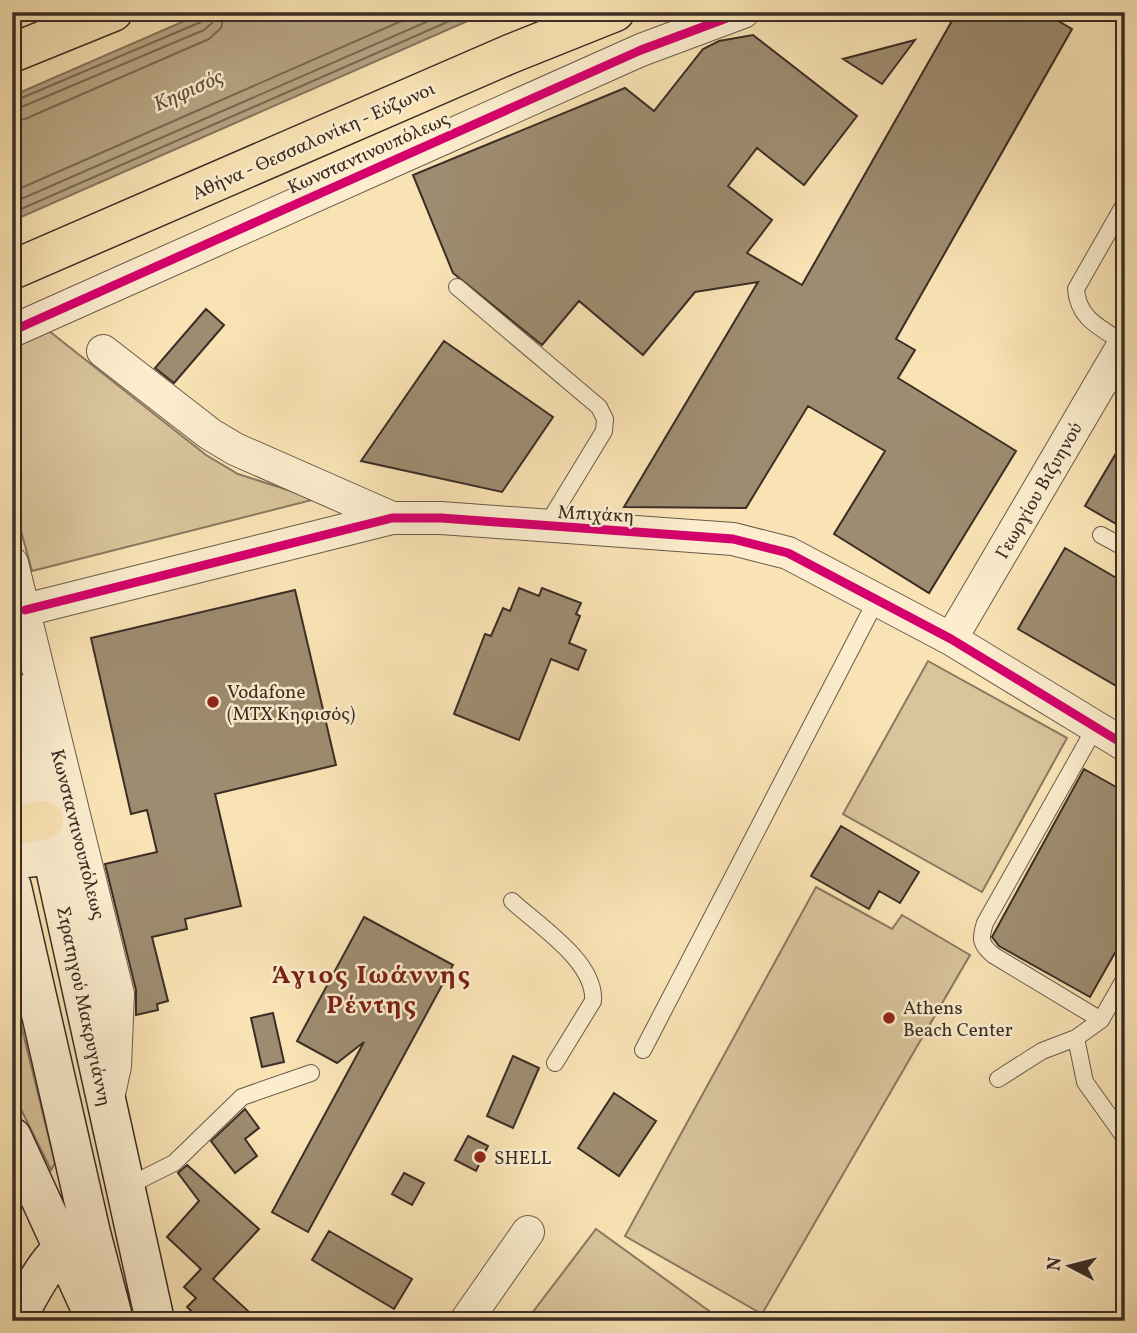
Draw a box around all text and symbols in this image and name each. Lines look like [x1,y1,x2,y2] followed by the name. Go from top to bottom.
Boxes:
[149,63,229,120] water label: Κηφισός
[188,76,440,207] street label: Αθήνα - Θεσσαλονίκη - Εύζωνοι
[284,106,454,201] street label: Κωνσταντινουπόλεως
[990,418,1089,564] street label: Γεωργίου Βιζυηνού
[557,500,635,530] street label: Μπιχάκη
[227,680,355,728] place label: Vodafone (MTX Κηφισός)
[205,694,221,710] marker: Vodafone (MTX Κηφισός)
[43,747,111,922] street label: Κωνσταντινουπόλεως
[49,904,117,1109] street label: Στρατηγού Μακρυγιάννη
[272,958,472,1024] district label: Άγιος Ιωάννης Ρέντης
[903,996,1013,1044] place label: Athens Beach Center
[881,1010,897,1026] marker: Athens Beach Center
[494,1146,552,1172] place label: SHELL
[472,1149,488,1165] marker: SHELL
[1036,1232,1106,1302] north arrow
[1041,1256,1069,1273] text: N

